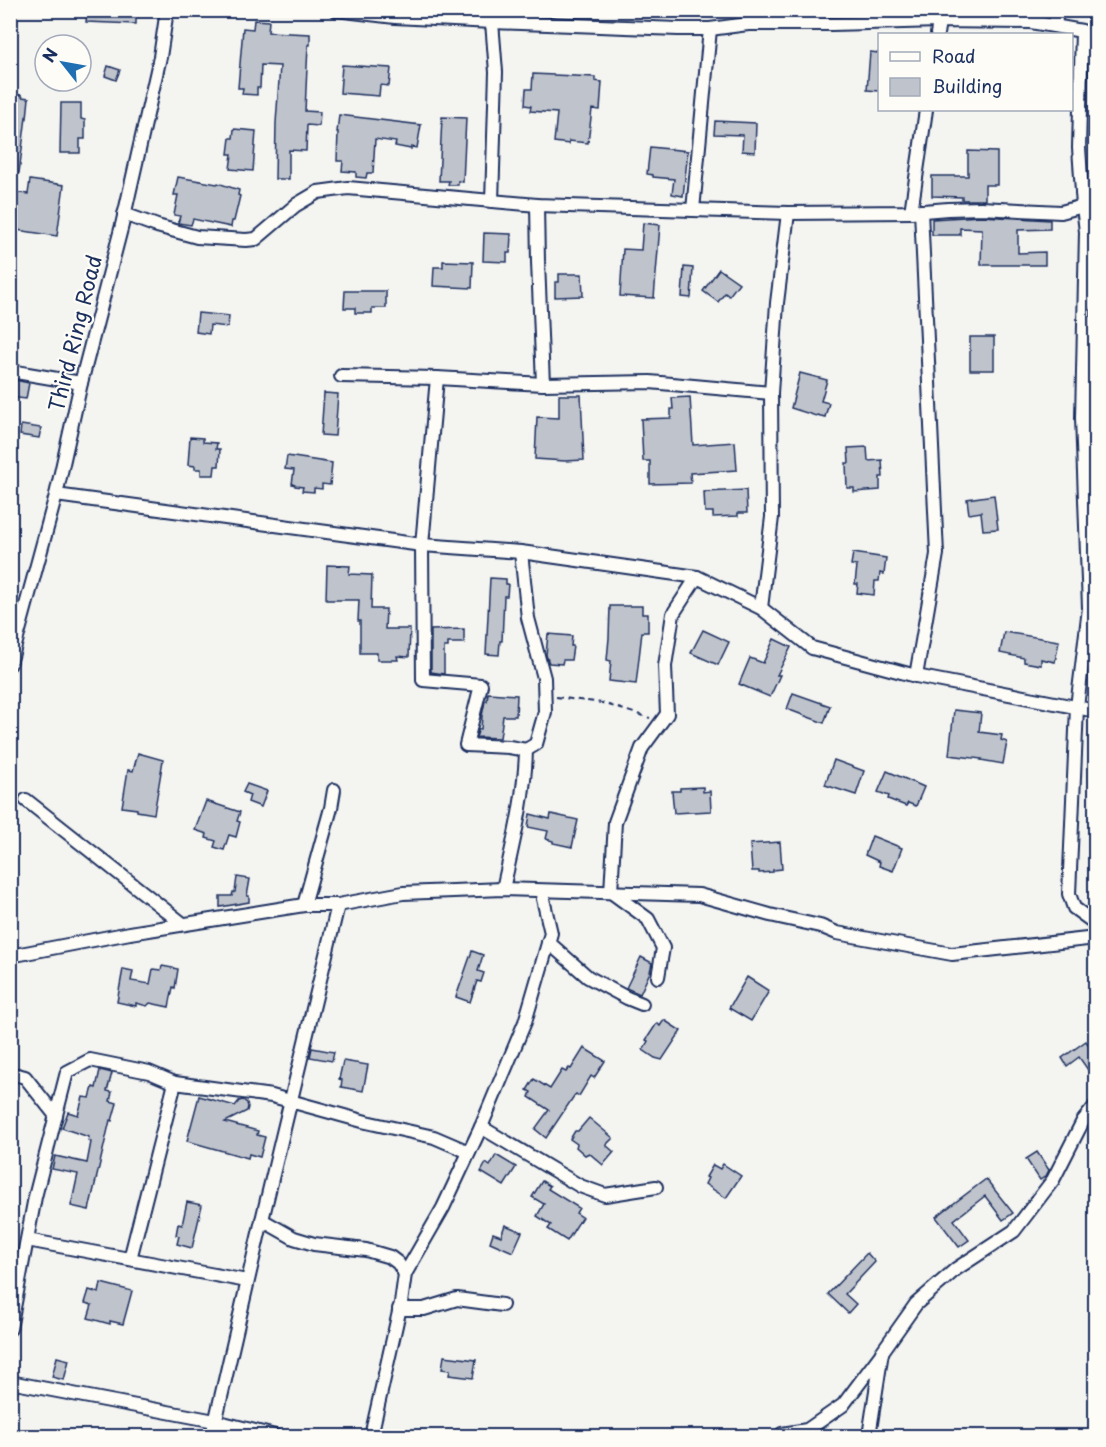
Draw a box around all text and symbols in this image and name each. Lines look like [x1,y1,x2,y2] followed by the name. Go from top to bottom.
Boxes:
[33,33,93,93] north arrow
[878,33,1073,111] legend
[932,42,976,69] text: Road
[36,43,63,66] text: N
[932,72,1002,99] text: Building
[39,251,109,415] street label: Third Ring Road

